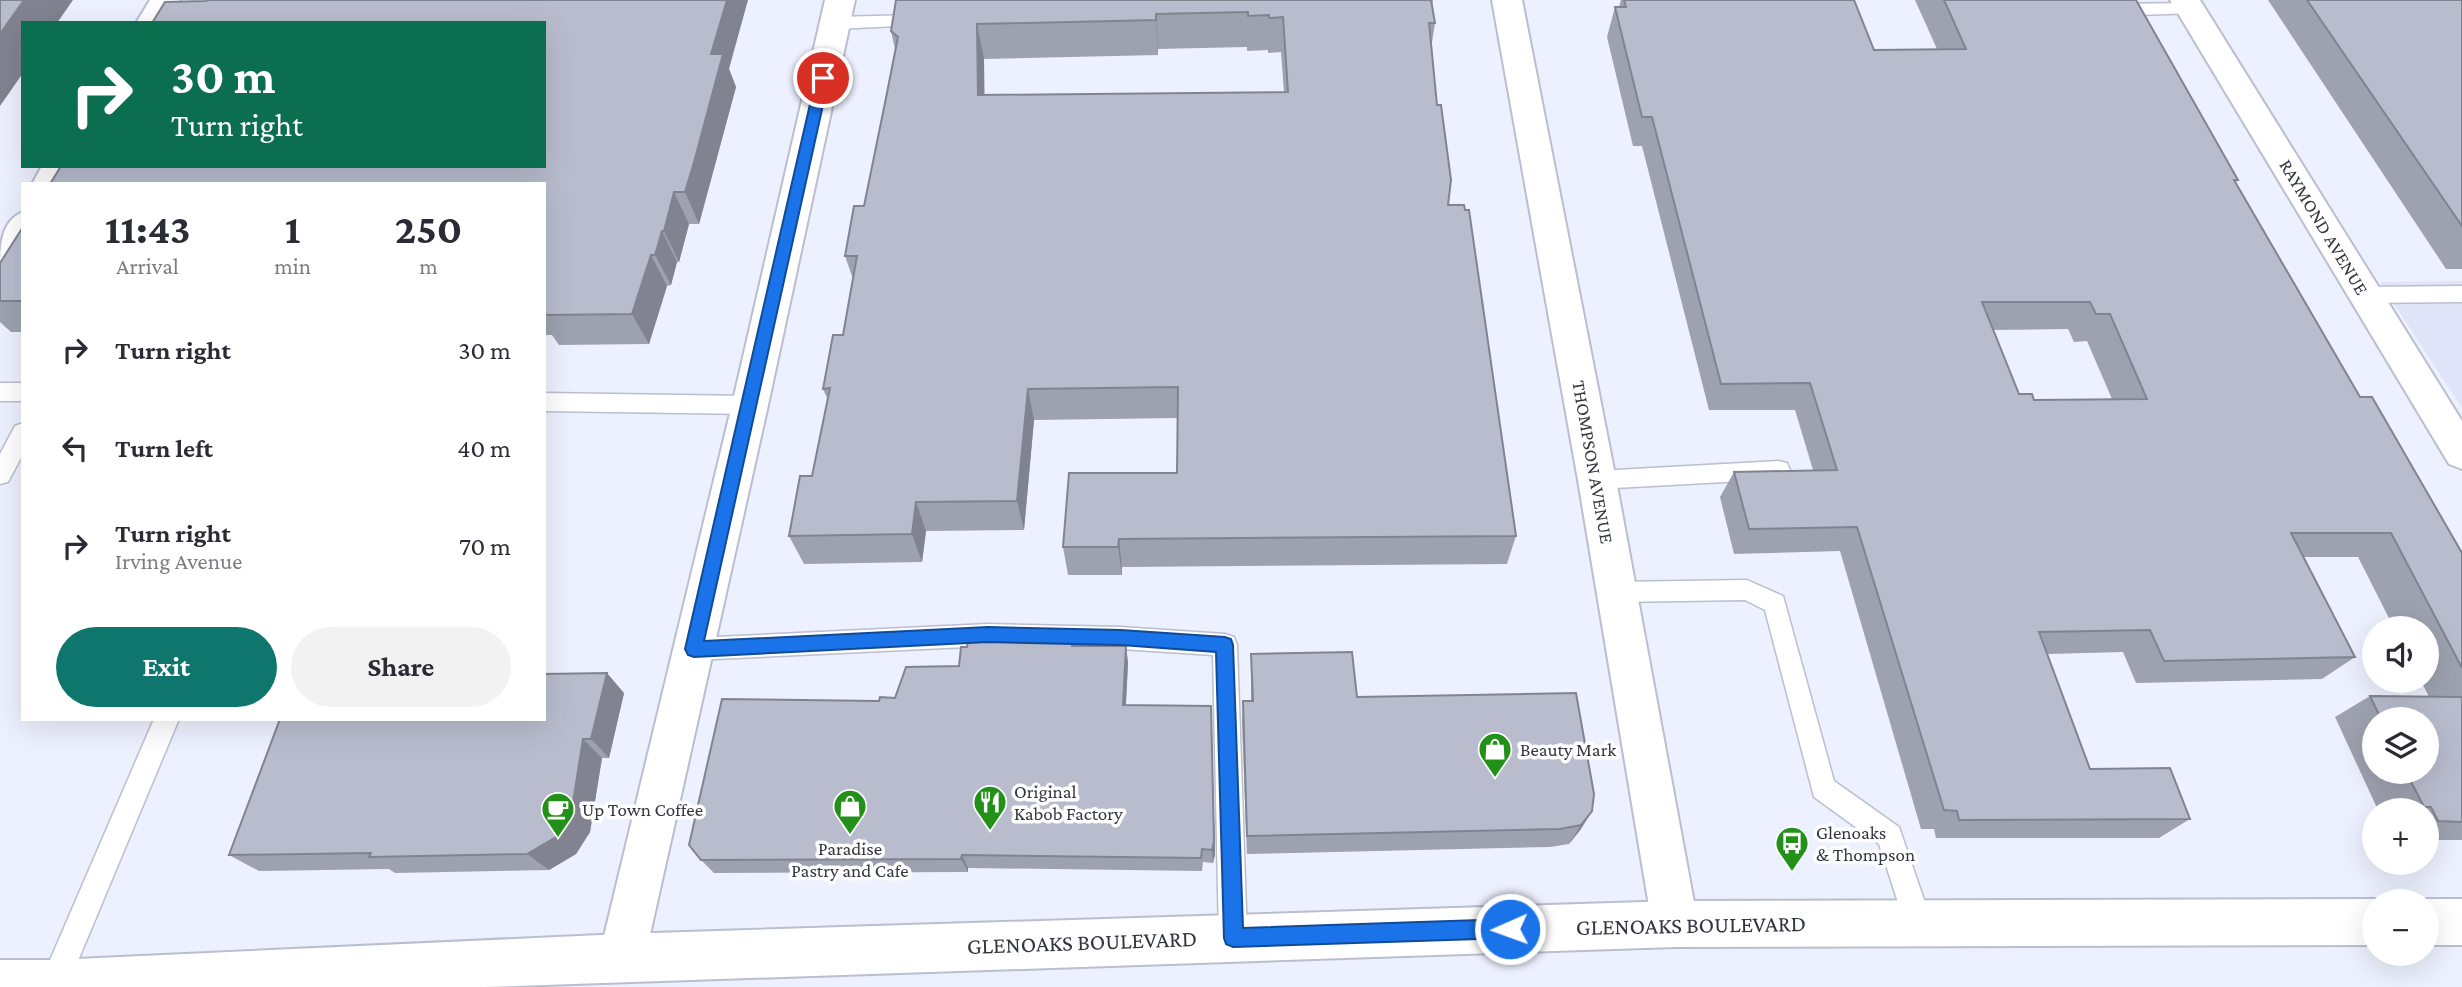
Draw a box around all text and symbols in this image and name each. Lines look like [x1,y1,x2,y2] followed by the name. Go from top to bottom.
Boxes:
[793,48,853,108] pin
[56,49,147,140] icon: right
[171,49,276,104] text: 30 m
[804,59,842,97] icon: arrive
[171,107,303,143] text: Turn right
[2275,156,2373,298] street label: RAYMOND AVENUE
[105,205,191,252] text: 11:43
[285,205,301,252] text: 1
[395,205,462,252] text: 250
[116,253,179,279] text: Arrival
[274,253,311,279] text: min
[419,253,438,279] text: m
[56,331,94,369] icon: right
[115,336,231,365] text: Turn right
[458,336,511,365] text: 30 m
[1568,379,1618,545] street label: THOMPSON AVENUE
[56,429,94,467] icon: left
[115,434,213,463] text: Turn left
[457,434,511,463] text: 40 m
[115,519,231,548] text: Turn right
[56,527,94,565] icon: right
[459,532,511,561] text: 70 m
[115,548,242,574] text: Irving Avenue
[2362,616,2439,966] map controls
[2362,616,2439,693] button: sound
[56,627,277,707] button: Exit
[291,627,511,707] button: Share
[2362,707,2439,784] button: layers
[1476,730,1514,779] shop icon: Beauty Mark
[1520,739,1617,760] place label: Beauty Mark
[1014,781,1123,824] place label: Original Kabob Factory
[971,783,1009,832] restaurant icon: Original Kabob Factory
[831,787,869,836] shop icon: Paradise Pastry and Cafe
[539,790,577,839] cafe icon: Up Town Coffee
[2362,798,2439,875] button: +
[582,799,703,820] place label: Up Town Coffee
[1816,822,1915,865] place label: Glenoaks & Thompson
[1773,824,1811,873] bus stop icon: Glenoaks & Thompson
[791,838,909,881] place label: Paradise Pastry and Cafe
[2362,889,2439,966] button: −
[1473,892,1547,966] position arrow
[1576,910,1806,940] street label: GLENOAKS BOULEVARD
[967,925,1197,959] street label: GLENOAKS BOULEVARD

